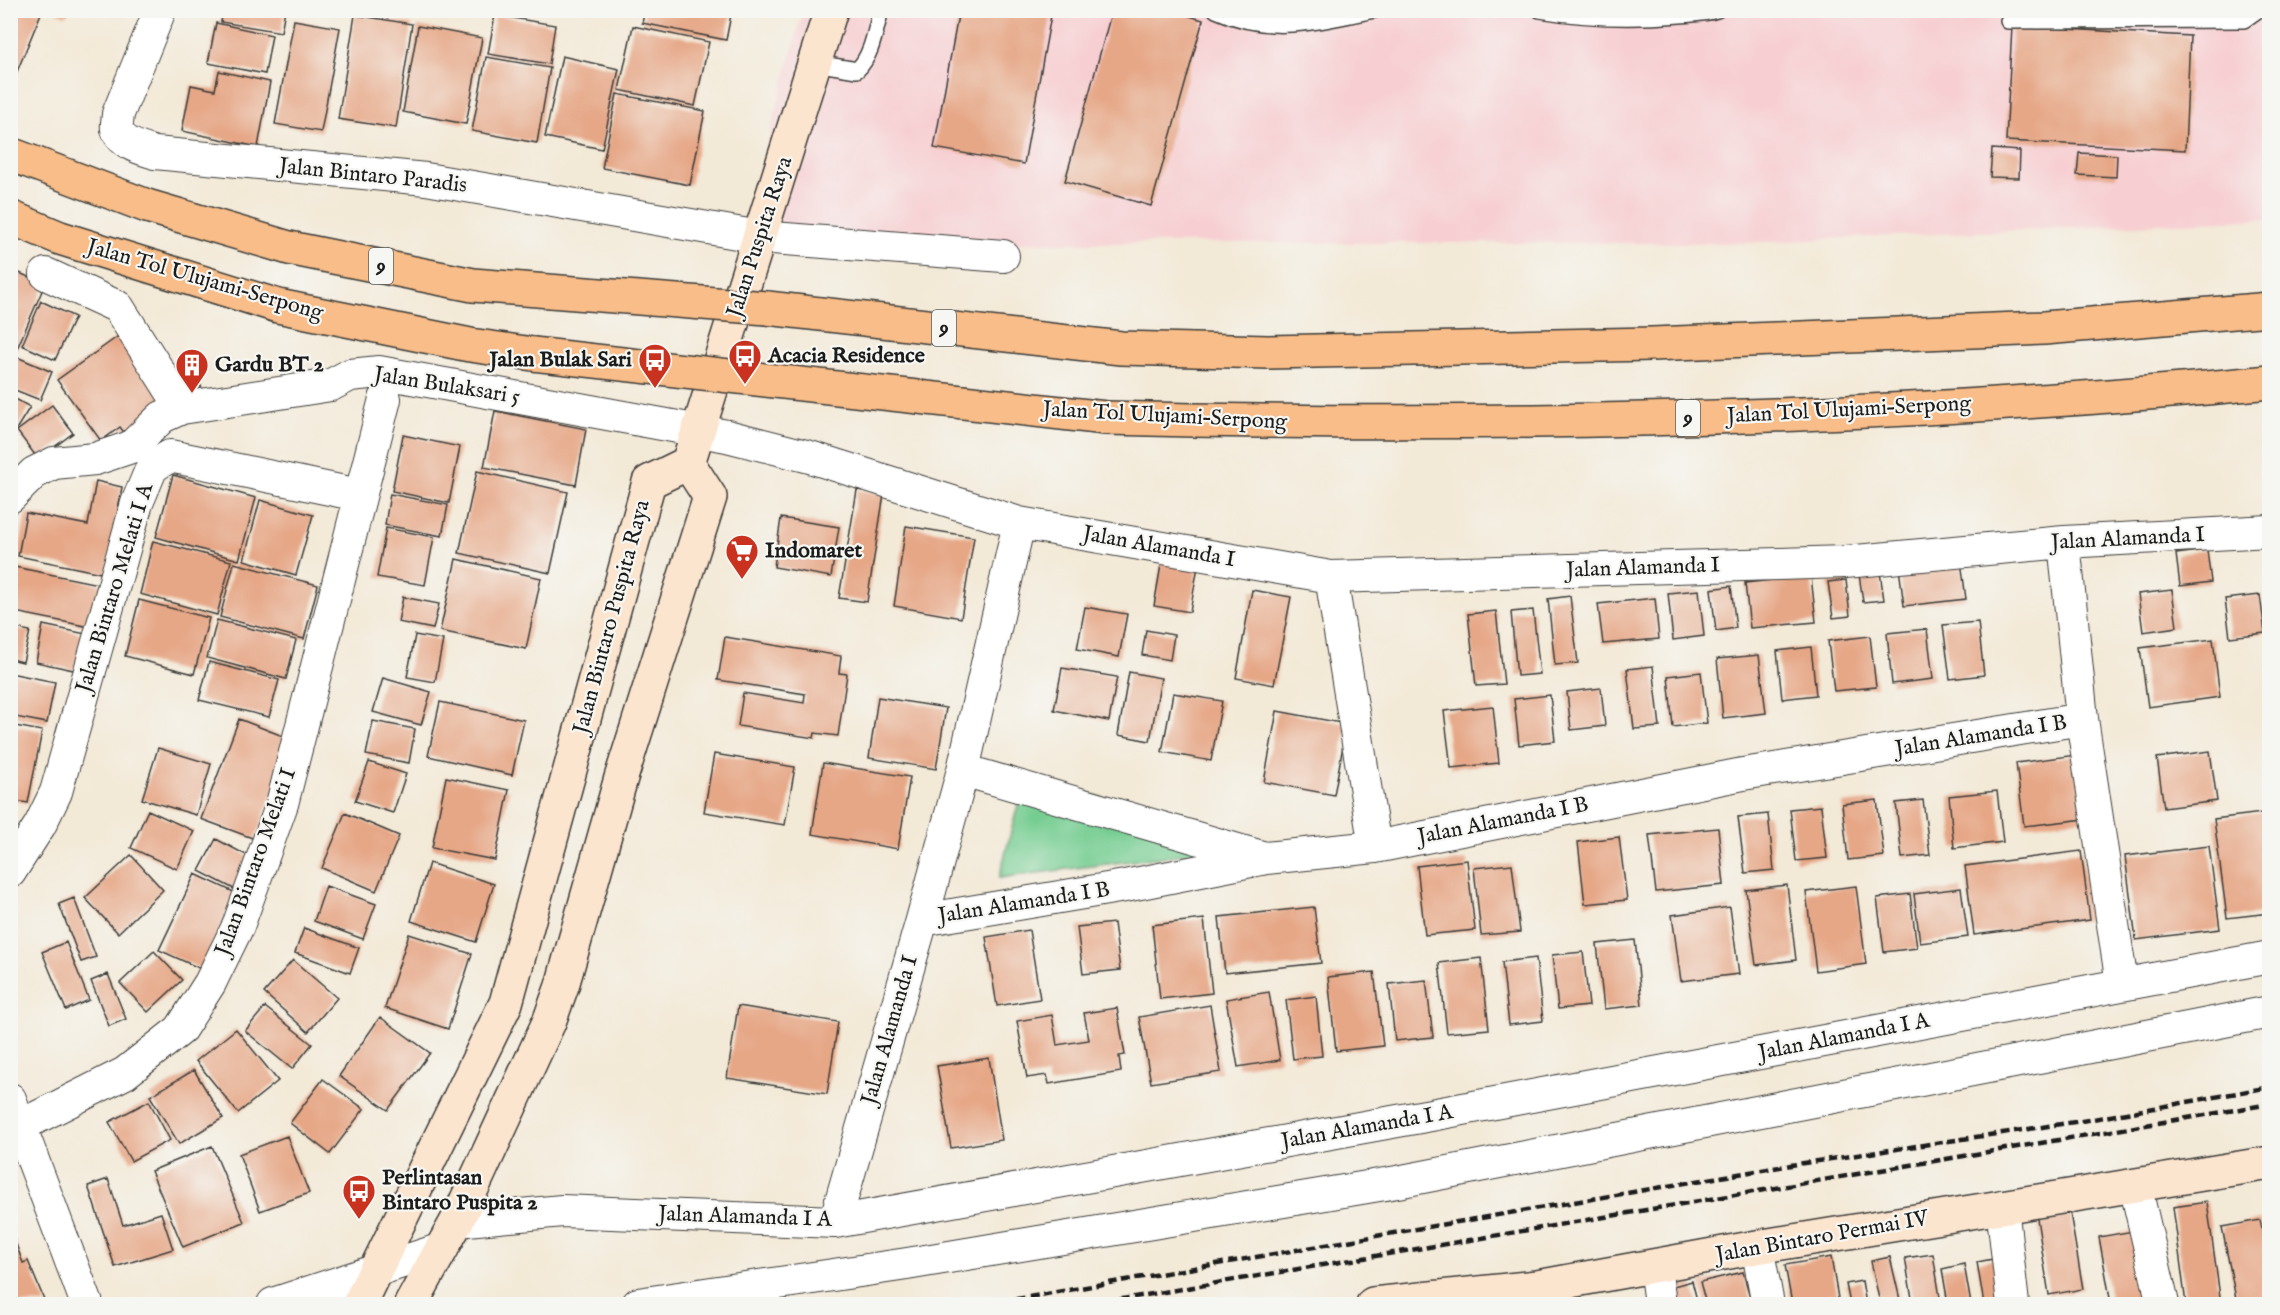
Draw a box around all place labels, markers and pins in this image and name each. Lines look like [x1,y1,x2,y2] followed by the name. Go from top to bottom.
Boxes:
[727,338,763,385] bus stop icon: Acacia Residence
[637,342,673,389] bus stop icon: Jalan Bulak Sari
[767,342,925,370] place label: Acacia Residence
[486,346,632,374] place label: Jalan Bulak Sari
[174,347,210,394] building icon: Gardu BT 2
[215,351,324,379] place label: Gardu BT 2
[724,533,760,580] supermarket icon: Indomaret
[765,537,862,565] place label: Indomaret
[382,1164,538,1217] place label: Perlintasan Bintaro Puspita 2
[341,1173,377,1220] bus stop icon: Perlintasan Bintaro Puspita 2

